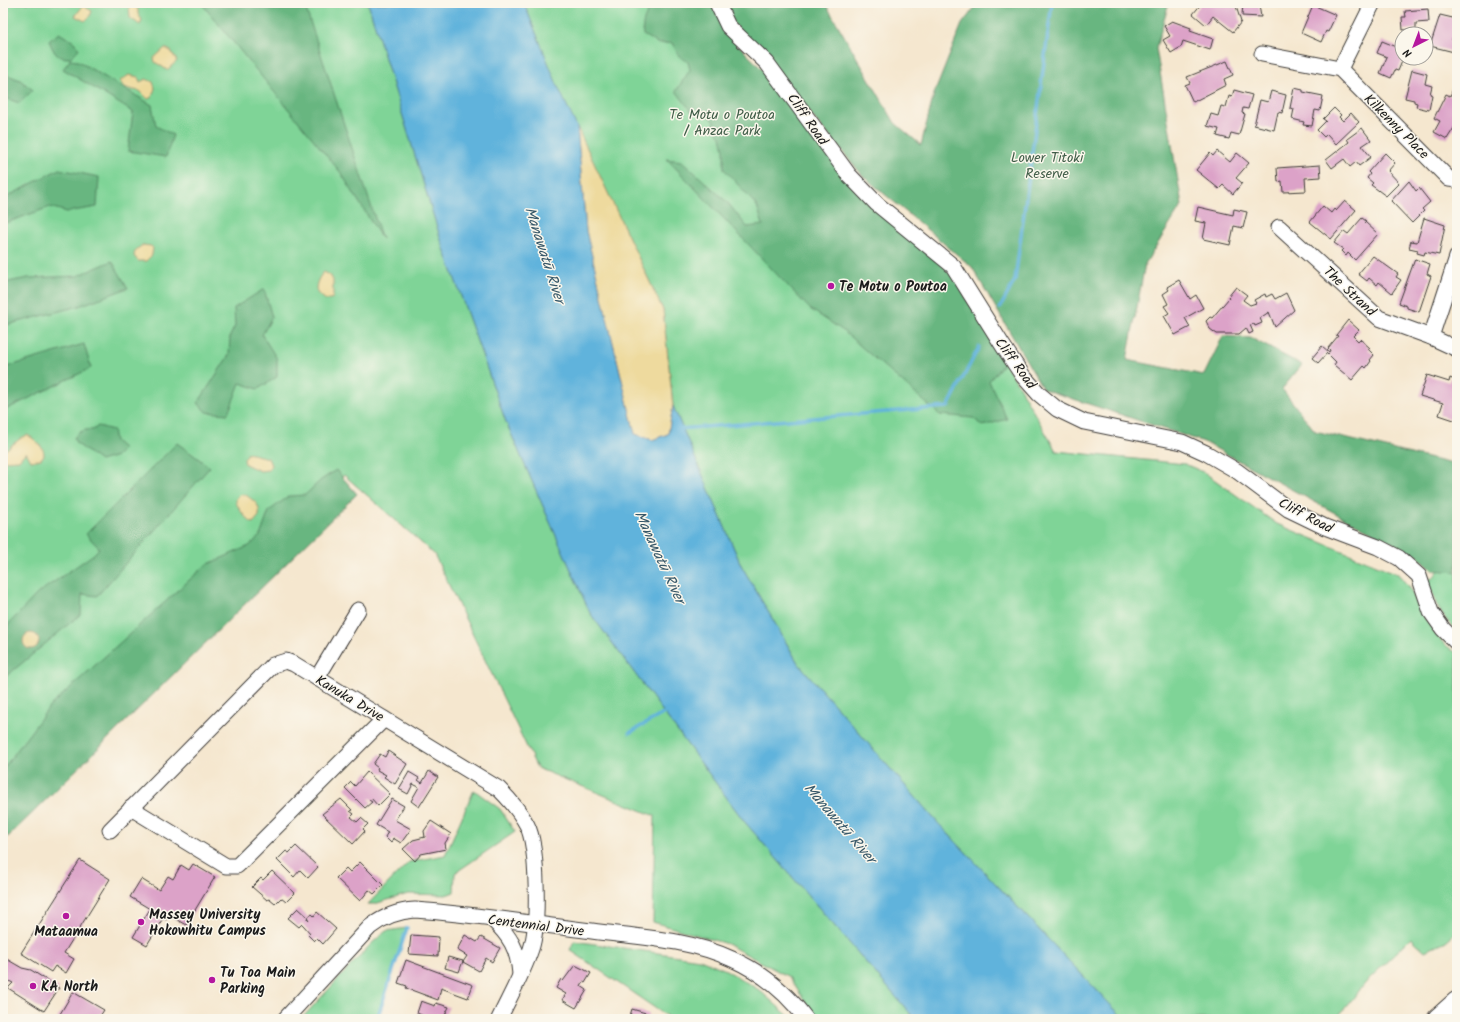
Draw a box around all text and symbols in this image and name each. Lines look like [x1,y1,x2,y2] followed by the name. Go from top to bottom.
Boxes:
[1394,26,1434,66] north arrow
[1399,44,1417,62] text: N
[781,89,834,151] street label: Cliff Road
[1358,89,1435,165] street label: Kilkenny Place
[669,104,775,142] park label: Te Motu o Poutoa / Anzac Park
[1011,147,1084,185] park label: Lower Titoki Reserve
[517,204,572,310] water label: Manawatū River
[1318,261,1381,323] street label: The Strand
[839,276,947,298] place label: Te Motu o Poutoa
[826,281,836,291] marker: Te Motu o Poutoa
[989,333,1042,395] street label: Cliff Road
[1274,492,1338,540] street label: Cliff Road
[627,507,692,611] water label: Manawatū River
[311,670,389,728] street label: Kanuka Drive
[797,778,883,872] water label: Manawatū River
[149,904,266,942] place label: Massey University Hokowhitu Campus
[486,909,586,943] street label: Centennial Drive
[61,911,71,921] marker: Mataamua
[136,917,146,927] marker: Massey University Hokowhitu Campus
[34,921,98,943] place label: Mataamua
[220,962,296,1000] place label: Tu Toa Main Parking
[207,975,217,985] marker: Tu Toa Main Parking
[41,976,98,998] place label: KA North
[28,981,38,991] marker: KA North

